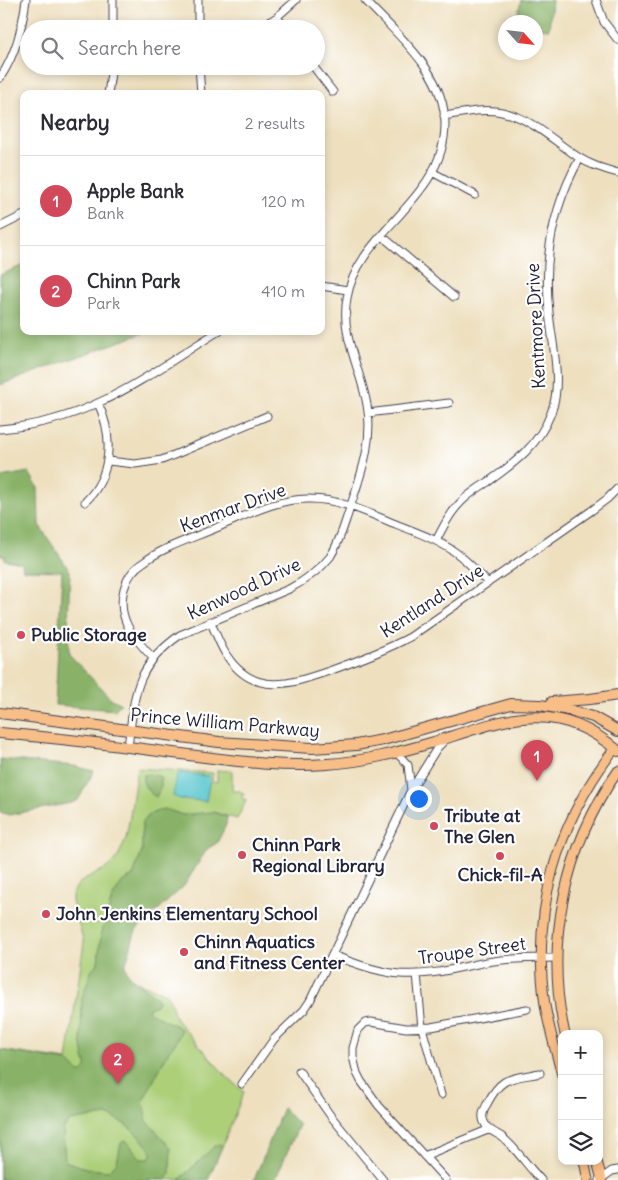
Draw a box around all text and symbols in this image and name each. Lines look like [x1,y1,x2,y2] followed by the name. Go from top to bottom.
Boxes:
[498,15,543,60] north arrow
[20,20,325,75] search box
[38,34,66,62] icon: search
[78,36,181,60] text: Search here
[40,109,110,136] text: Nearby
[245,113,305,133] text: 2 results
[87,179,184,203] text: Apple Bank
[53,191,59,211] text: 1
[262,191,305,211] text: 120 m
[87,203,124,223] text: Bank
[521,263,550,390] street label: Kentmore Drive
[87,269,181,293] text: Chinn Park
[52,281,60,301] text: 2
[261,281,305,301] text: 410 m
[87,293,120,313] text: Park
[177,478,289,537] street label: Kenmar Drive
[183,552,304,625] street label: Kenwood Drive
[376,559,488,643] street label: Kentland Drive
[31,623,147,646] place label: Public Storage
[15,629,27,641] marker: Public Storage
[129,703,321,742] street label: Prince William Parkway
[521,740,553,781] pin: 1
[406,786,432,812] your location
[444,804,521,848] place label: Tribute at The Glen
[428,820,440,832] marker: Tribute at The Glen
[252,833,385,877] place label: Chinn Park Regional Library
[236,849,248,861] marker: Chinn Park Regional Library
[494,850,506,862] marker: Chick-fil-A
[458,863,543,886] place label: Chick-fil-A
[56,902,318,925] place label: John Jenkins Elementary School
[40,908,52,920] marker: John Jenkins Elementary School
[194,930,346,974] place label: Chinn Aquatics and Fitness Center
[417,932,527,969] street label: Troupe Street
[178,946,190,958] marker: Chinn Aquatics and Fitness Center
[558,1030,603,1165] map controls
[558,1030,603,1075] button: +
[102,1043,134,1084] pin: 2
[558,1075,603,1120] button: −
[558,1120,603,1165] button: layers

